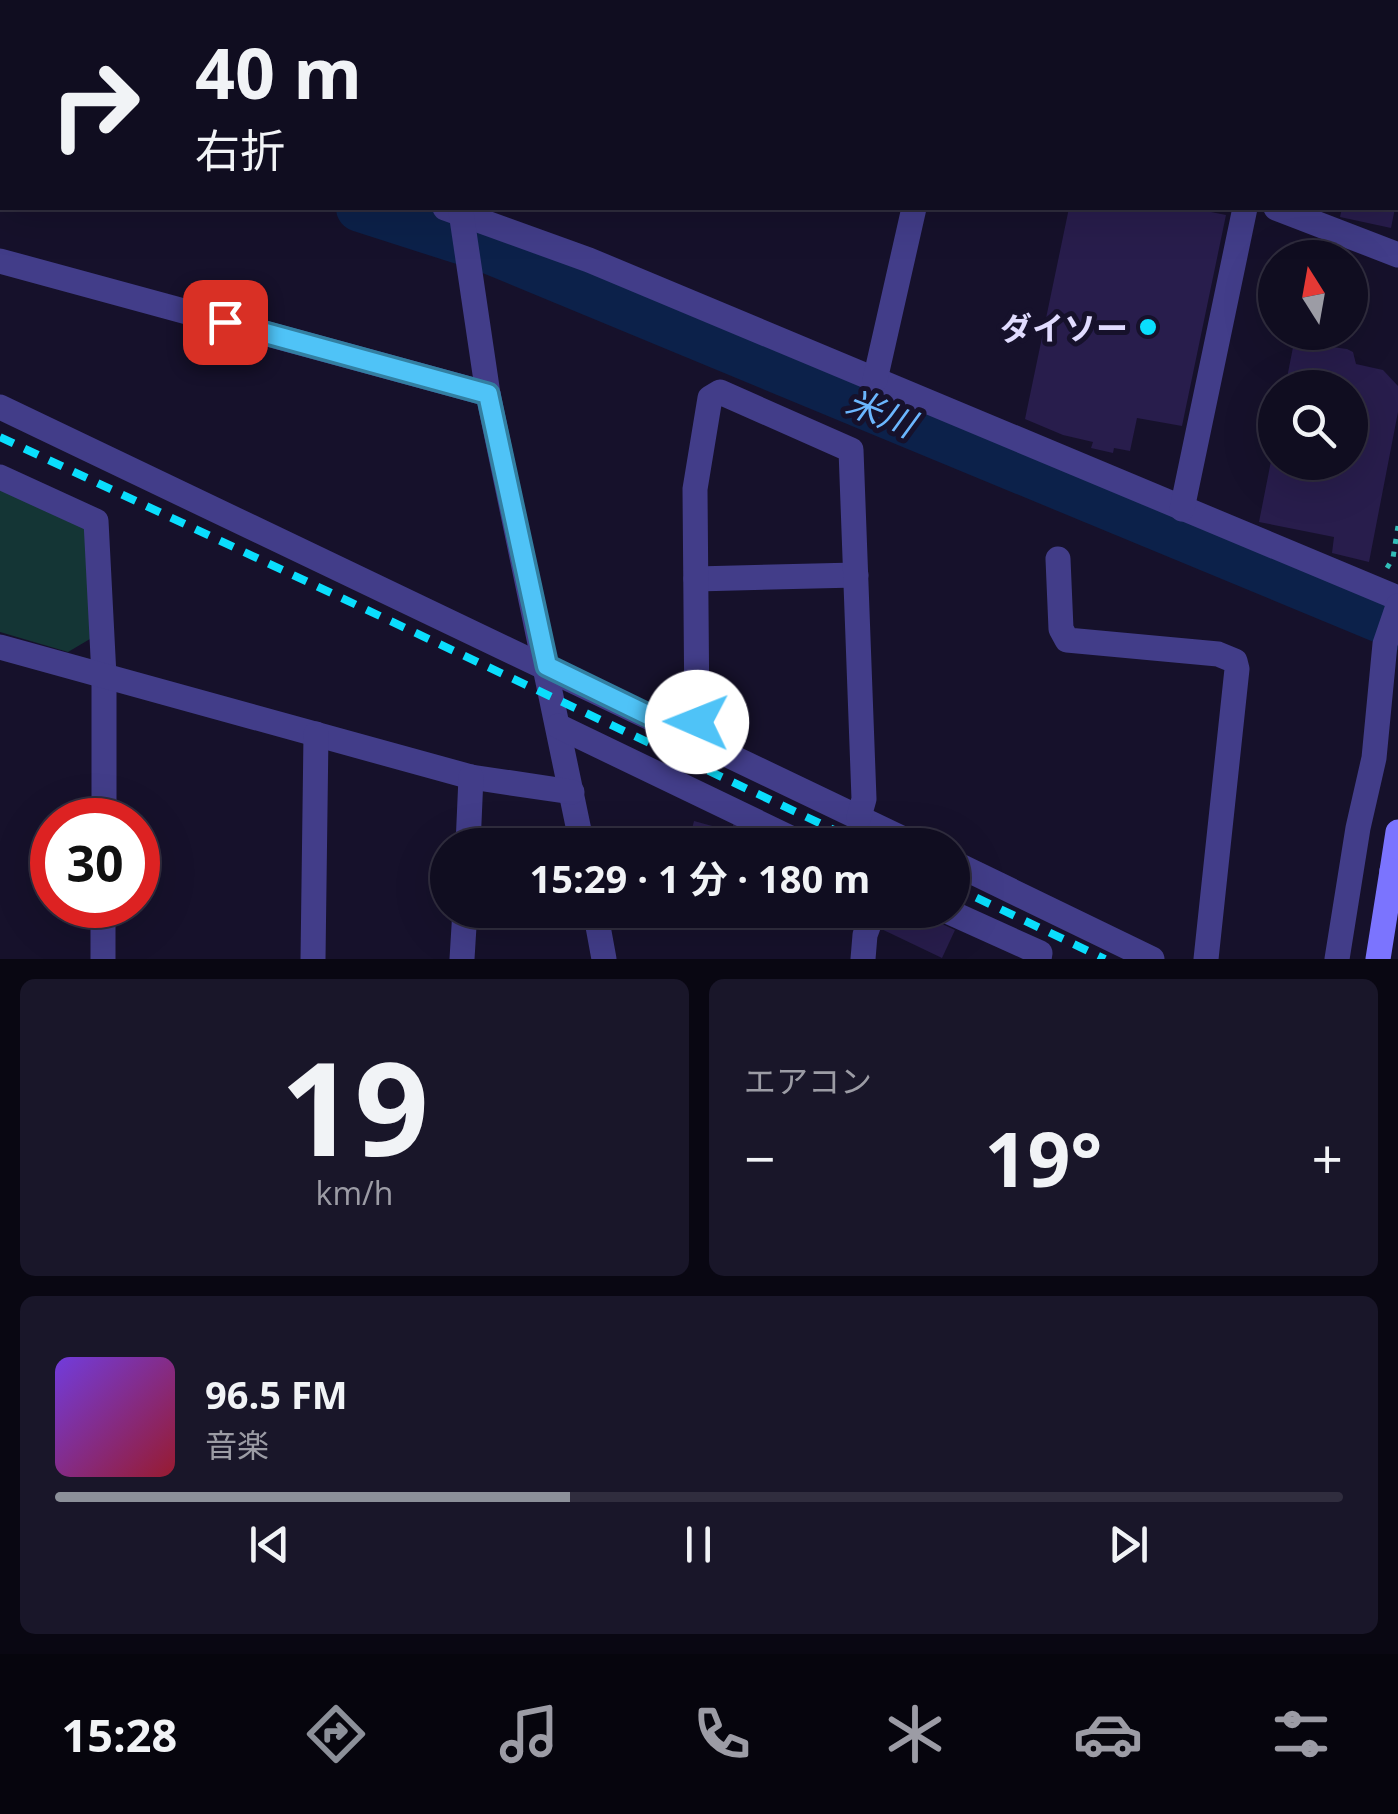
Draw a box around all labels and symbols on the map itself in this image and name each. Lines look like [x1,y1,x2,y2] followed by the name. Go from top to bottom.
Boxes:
[1258,240,1368,350] north arrow
[183,280,268,365] pin
[1000,306,1128,349] place label: ダイソー
[1137,316,1159,338] marker: ダイソー
[840,377,926,448] water label: 米川
[645,670,749,774] position arrow
[30,798,160,928] speed limit sign: 30

